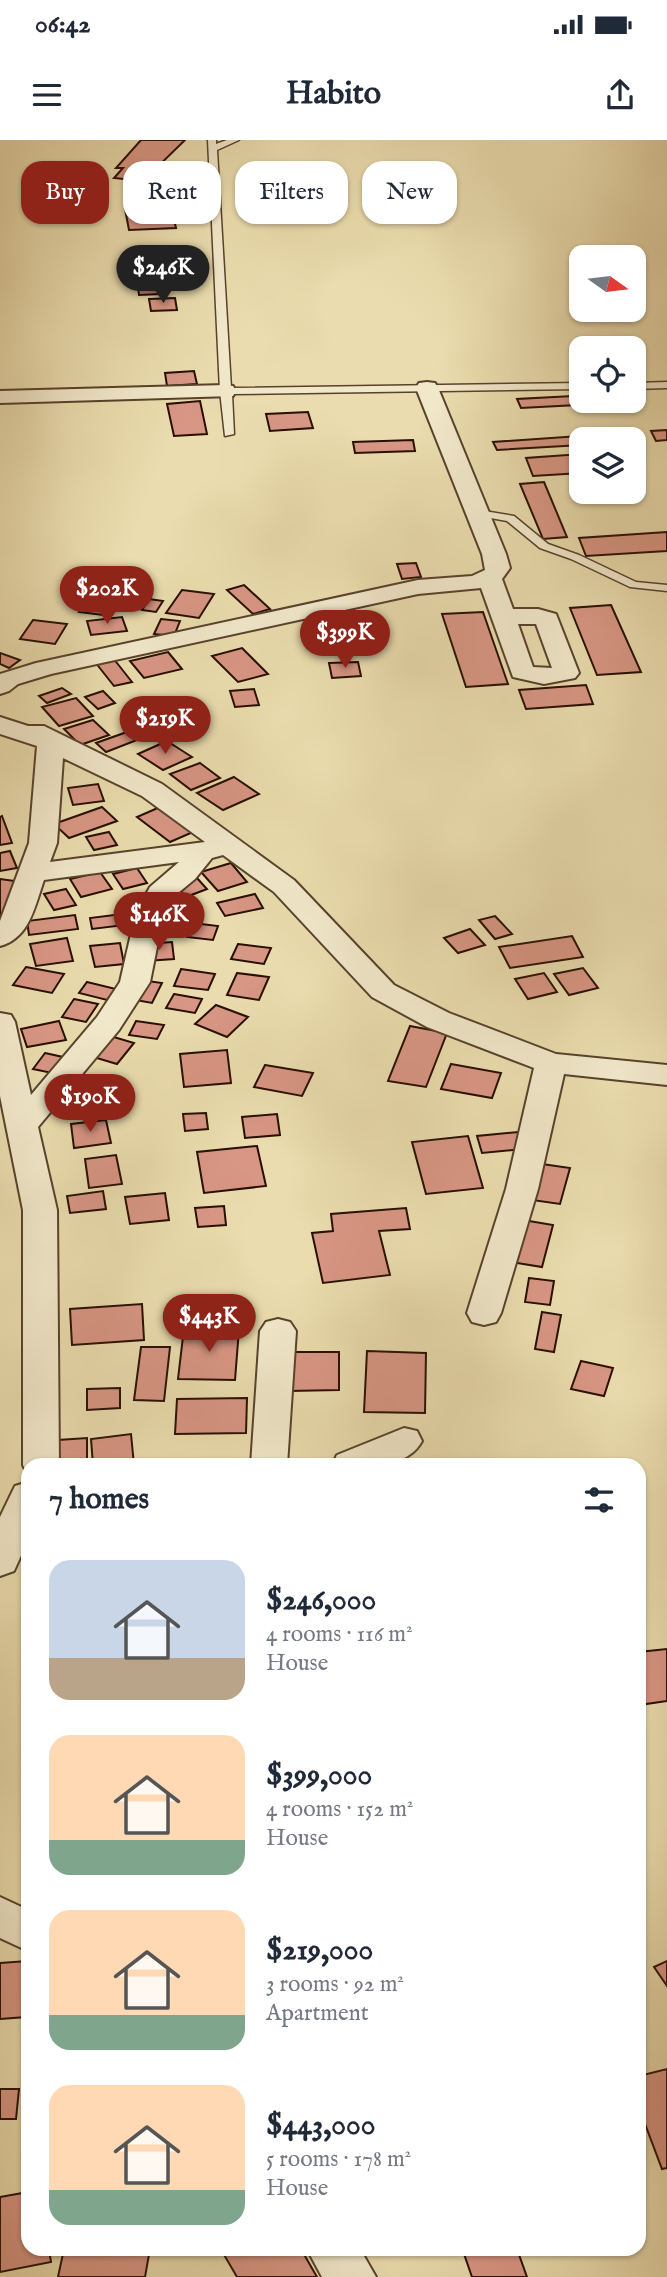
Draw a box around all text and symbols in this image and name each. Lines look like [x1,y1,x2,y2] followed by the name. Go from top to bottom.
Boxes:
[35,8,91,41] text: 06:42
[286,74,381,115] text: Habito
[28,76,66,114] icon: menu
[601,76,639,114] icon: share
[21,161,109,224] chip: Buy
[123,161,221,224] chip: Rent
[235,161,348,224] chip: Filters
[362,161,457,224] chip: New
[569,245,646,322] north arrow
[569,245,646,504] map controls
[114,246,212,305] pin: $246K
[132,253,194,282] text: $246K
[569,336,646,413] button: locate
[569,427,646,504] button: layers
[58,566,156,626] pin: $202K
[76,574,138,603] text: $202K
[296,610,394,670] pin: $399K
[316,618,374,647] text: $399K
[116,696,214,756] pin: $219K
[136,704,194,733] text: $219K
[110,892,208,952] pin: $146K
[130,900,188,929] text: $146K
[41,1074,139,1134] pin: $190K
[60,1082,120,1111] text: $190K
[160,1294,258,1354] pin: $443K
[179,1302,239,1331] text: $443K
[49,1481,149,1519] text: 7 homes
[580,1481,618,1519] icon: filters
[266,1582,376,1620] text: $246,000
[105,1588,189,1672] icon: home
[266,1620,413,1649] text: 4 rooms · 116 m²
[266,1649,328,1678] text: House
[266,1757,372,1795] text: $399,000
[105,1763,189,1847] icon: home
[266,1795,413,1824] text: 4 rooms · 152 m²
[266,1824,328,1853] text: House
[266,1932,373,1970] text: $219,000
[105,1938,189,2022] icon: home
[266,1970,404,1999] text: 3 rooms · 92 m²
[266,1999,369,2028] text: Apartment
[266,2107,375,2145] text: $443,000
[105,2113,189,2197] icon: home
[266,2145,411,2174] text: 5 rooms · 178 m²
[266,2174,328,2203] text: House

